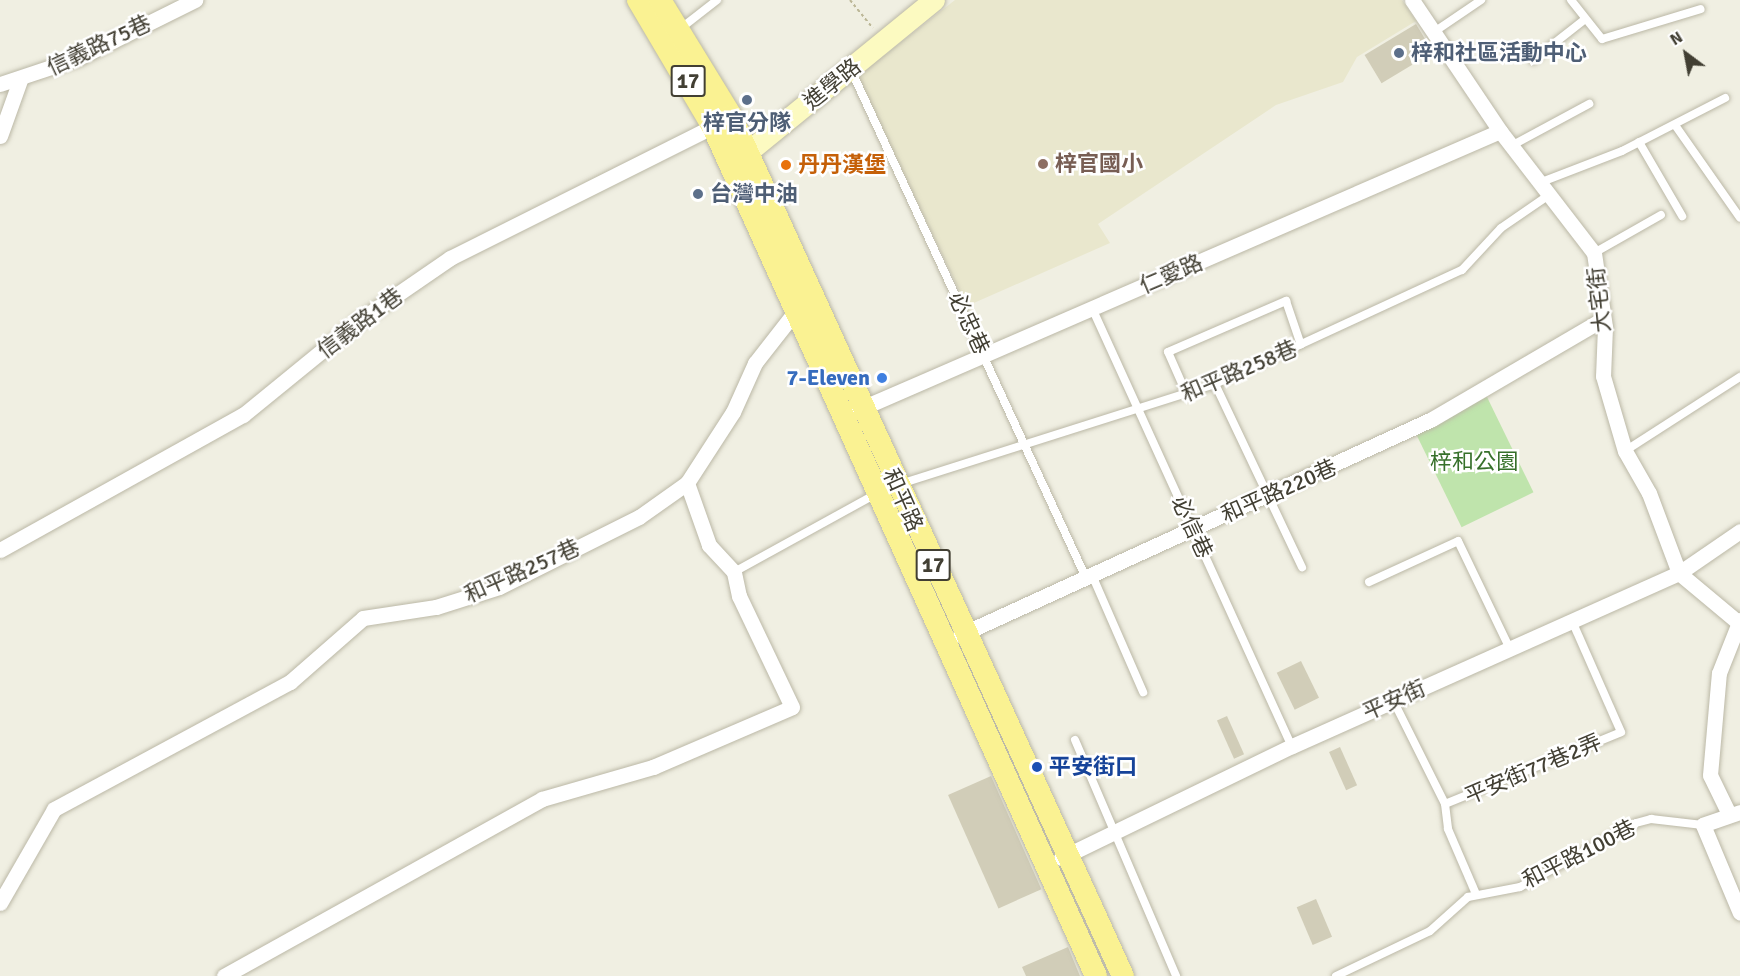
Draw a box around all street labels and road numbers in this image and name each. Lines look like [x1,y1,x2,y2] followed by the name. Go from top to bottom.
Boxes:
[43,9,155,81] street label: 信義路75巷
[798,53,866,115] street label: 進學路
[670,63,706,99] road number: 17
[1135,249,1207,299] street label: 仁愛路
[1582,266,1616,334] street label: 大宅街
[312,282,408,364] street label: 信義路1巷
[943,288,995,358] street label: 必忠巷
[1177,335,1301,407] street label: 和平路258巷
[1217,454,1341,528] street label: 和平路220巷
[878,464,928,536] street label: 和平路
[1166,492,1218,562] street label: 必信巷
[460,534,584,608] street label: 和平路257巷
[915,547,951,583] road number: 17
[1358,675,1430,725] street label: 平安街
[1461,728,1605,810] street label: 平安街77巷2弄
[1518,814,1640,894] street label: 和平路100巷

